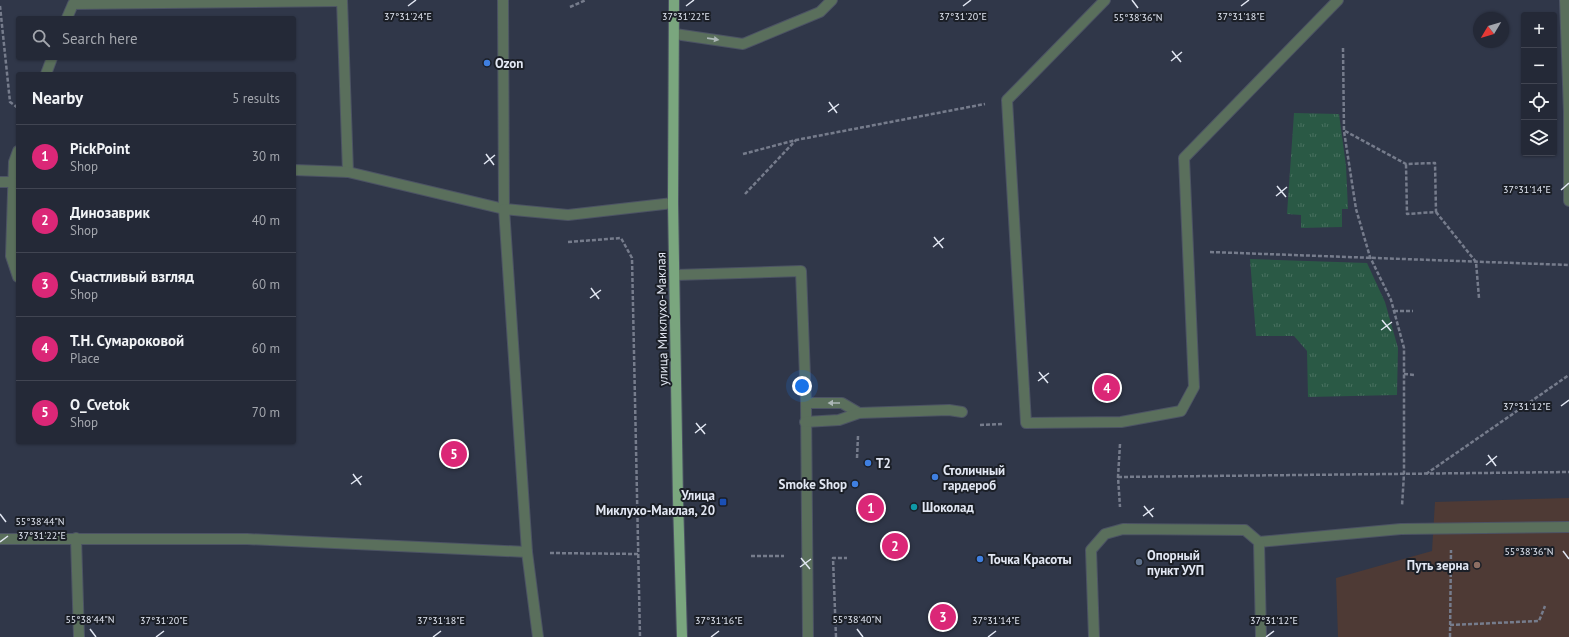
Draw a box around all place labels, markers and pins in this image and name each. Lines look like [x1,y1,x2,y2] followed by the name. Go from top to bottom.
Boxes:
[495,55,523,72] place label: Ozon
[482,58,492,68] marker: Ozon
[1094,373,1120,403] pin: 4
[441,439,467,469] pin: 5
[876,455,891,472] place label: T2
[863,458,873,468] marker: T2
[943,462,1005,494] place label: Столичный гардероб
[930,472,940,482] marker: Столичный гардероб
[779,476,847,493] place label: Smoke Shop
[850,479,860,489] marker: Smoke Shop
[596,487,715,519] place label: Улица Миклухо-Маклая, 20
[858,493,884,523] pin: 1
[718,497,728,507] marker: Улица Миклухо-Маклая, 20
[922,499,974,516] place label: Шоколад
[909,502,919,512] marker: Шоколад
[882,531,908,561] pin: 2
[1147,547,1204,579] place label: Опорный пункт УУП
[988,551,1072,568] place label: Точка Красоты
[975,554,985,564] marker: Точка Красоты
[1134,557,1144,567] marker: Опорный пункт УУП
[1407,557,1469,574] place label: Путь зерна
[1472,560,1482,570] marker: Путь зерна
[930,602,956,632] pin: 3

